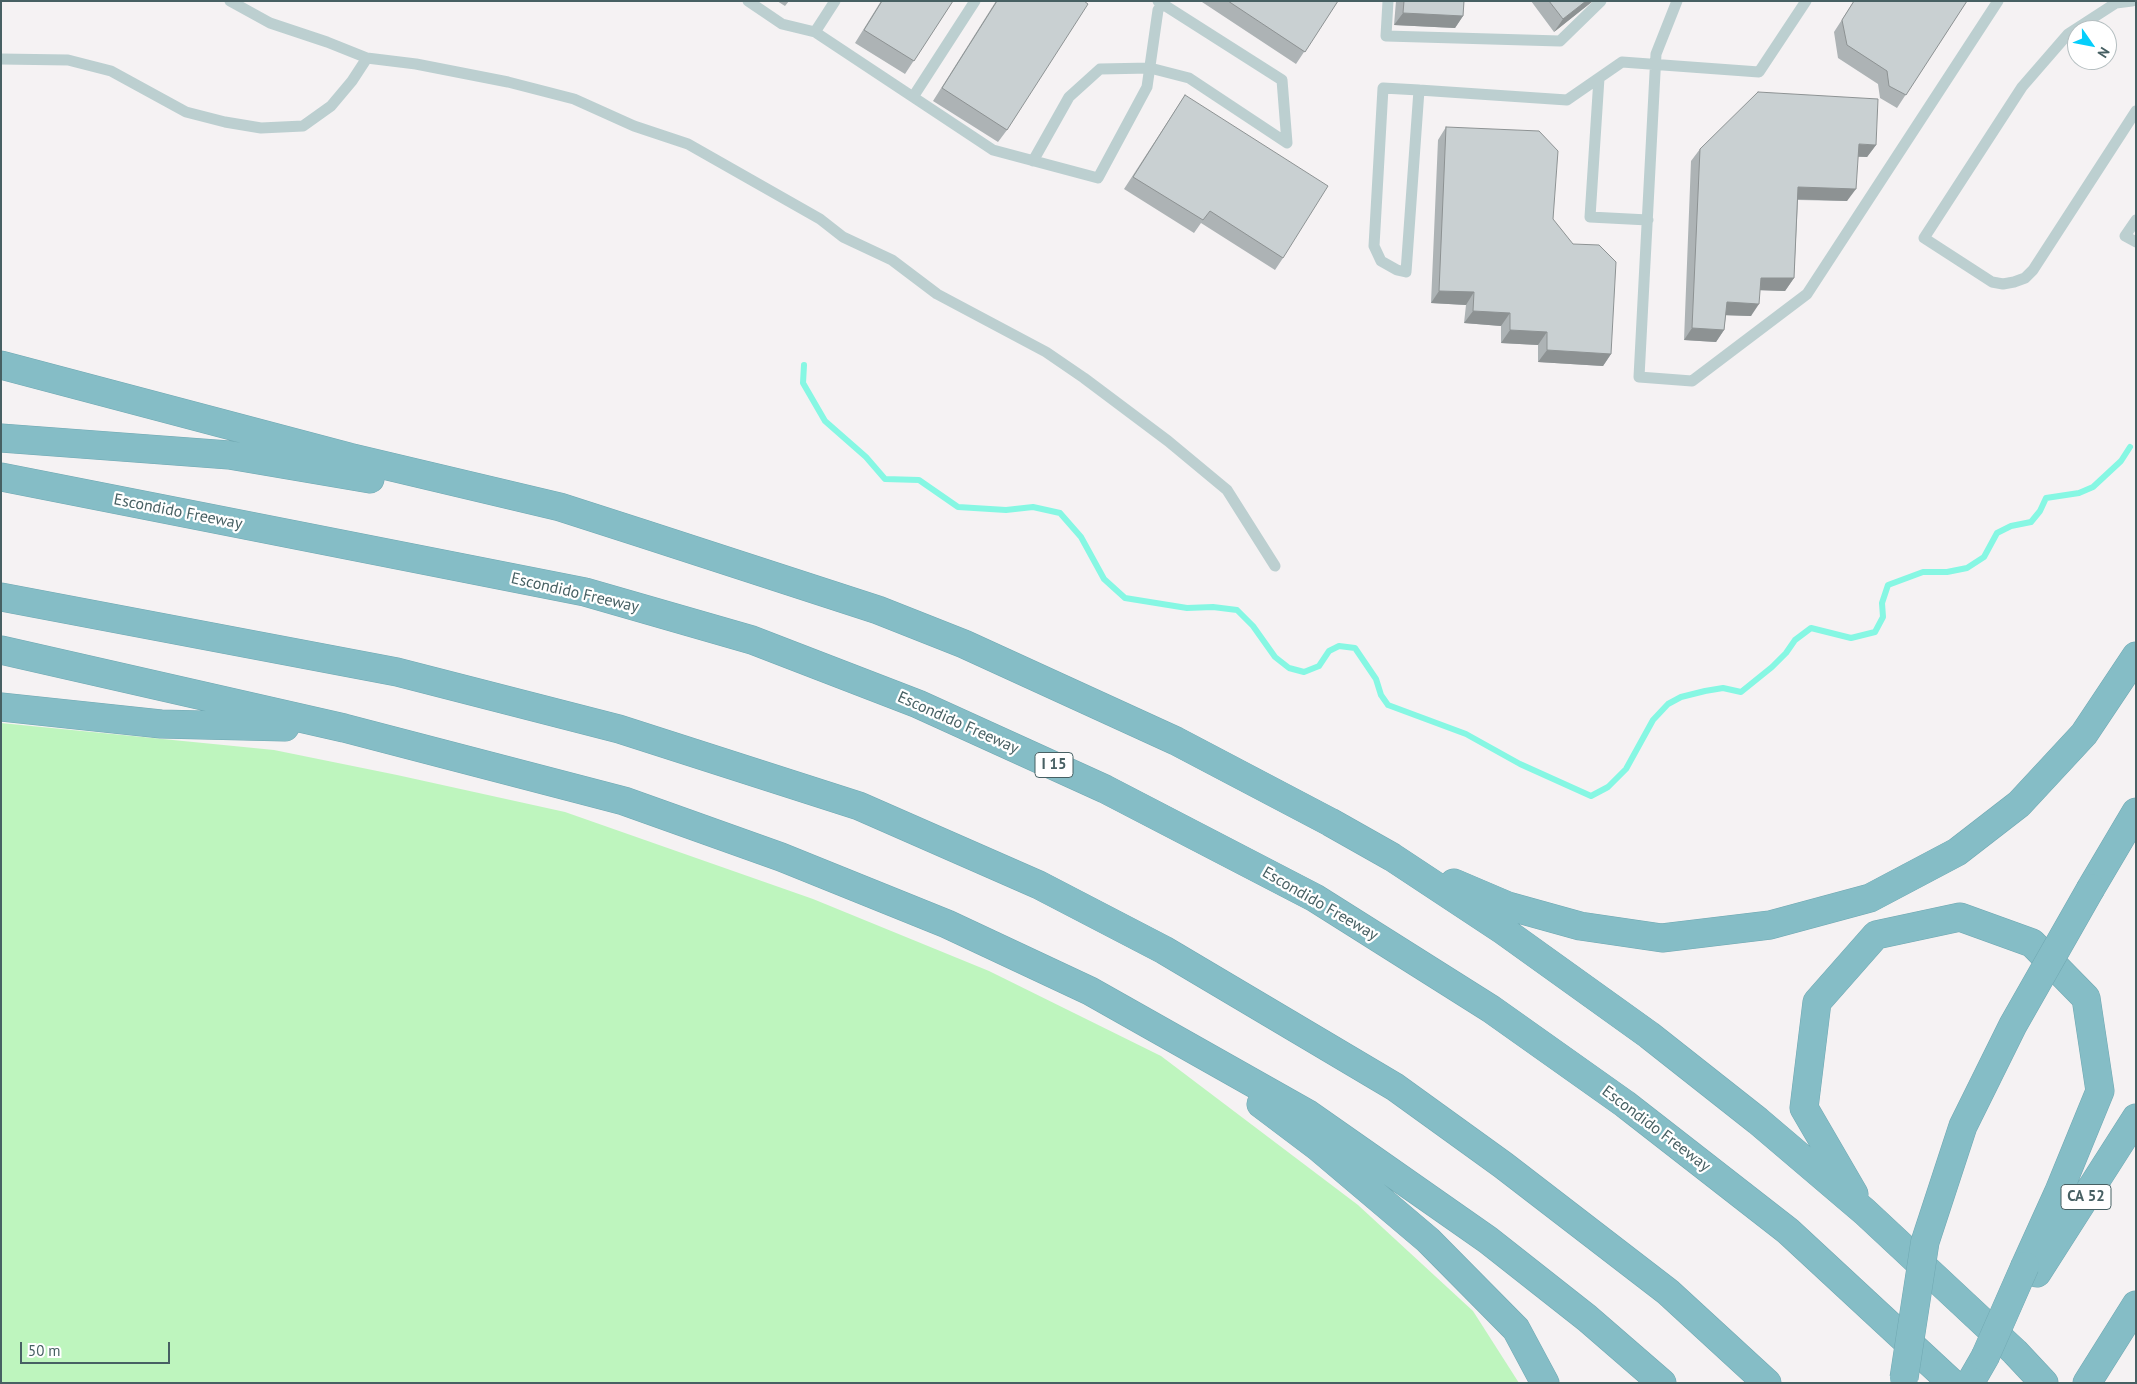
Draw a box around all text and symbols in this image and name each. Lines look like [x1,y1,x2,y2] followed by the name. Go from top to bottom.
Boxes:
[2067,20,2117,70] north arrow
[2094,44,2114,61] text: N
[112,490,244,534] street label: Escondido Freeway
[509,569,641,617] street label: Escondido Freeway
[894,688,1022,758] street label: Escondido Freeway
[1035,752,1073,778] road number: I 15
[1259,863,1381,945] street label: Escondido Freeway
[1598,1082,1714,1176] street label: Escondido Freeway
[2061,1184,2111,1210] road number: CA 52
[22,1332,172,1364] scale bar
[28,1341,61,1360] text: 50 m

